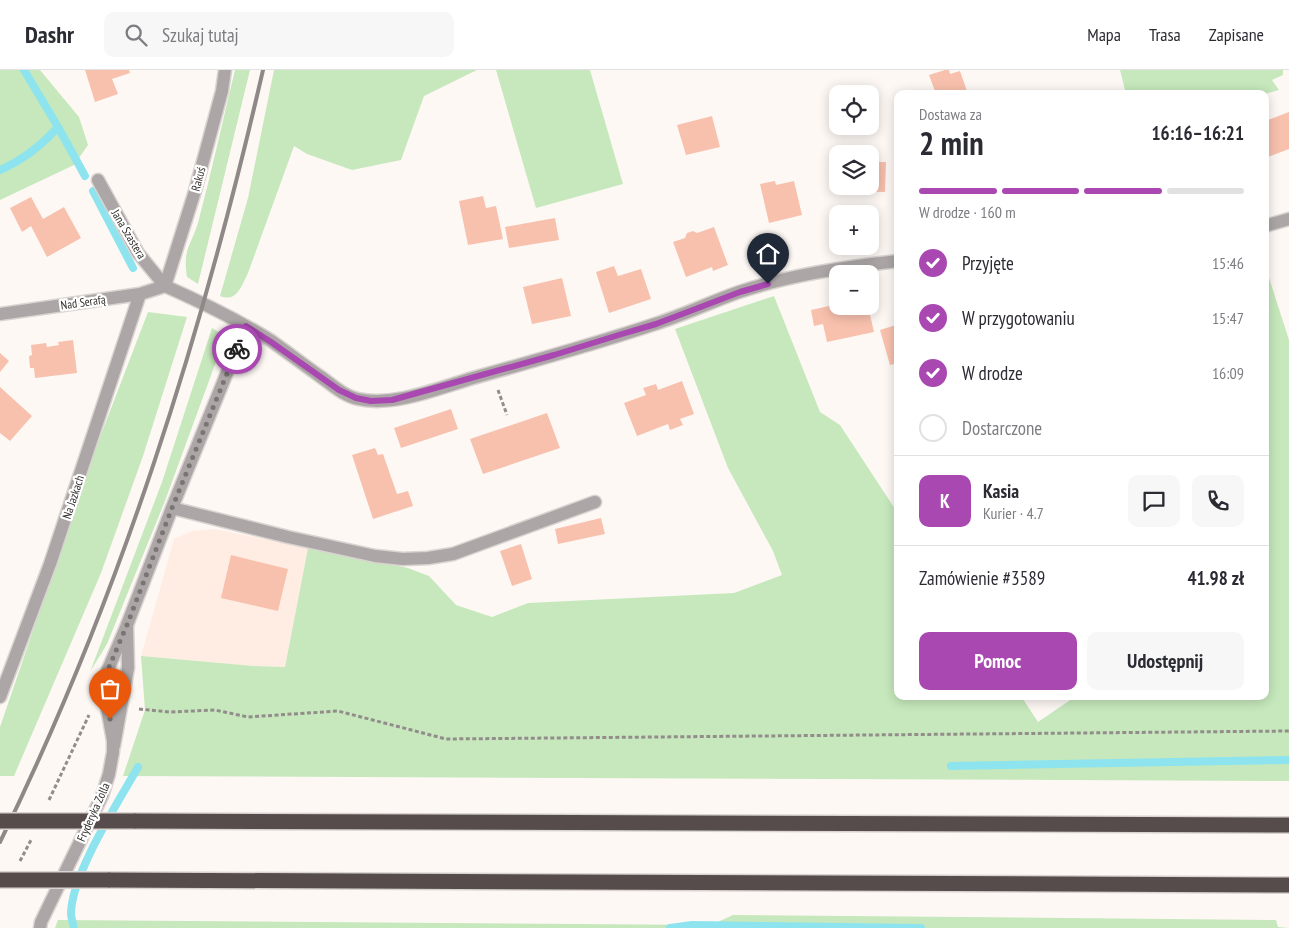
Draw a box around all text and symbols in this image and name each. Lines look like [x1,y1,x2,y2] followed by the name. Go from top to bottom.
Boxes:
[104,12,454,57] search box
[25,19,74,50] text: Dashr
[122,21,150,49] icon: search
[162,23,239,47] text: Szukaj tutaj
[1087,23,1121,46] text: Mapa
[1149,23,1181,46] text: Trasa
[1209,23,1264,46] text: Zapisane
[829,85,879,315] map controls
[829,85,879,135] button: locate
[919,104,982,124] text: Dostawa za
[1151,121,1244,145] text: 16:16–16:21
[919,122,984,164] text: 2 min
[829,145,879,195] button: layers
[188,165,208,193] street label: Rakuś
[919,202,1016,222] text: W drodze · 160 m
[829,205,879,255] button: +
[108,206,150,262] street label: Jana Szastera
[747,233,789,284] pin
[754,240,782,268] icon: home
[919,249,947,277] icon: check
[962,251,1014,275] text: Przyjęte
[1212,253,1244,273] text: 15:46
[829,265,879,315] button: −
[60,291,107,313] street label: Nad Serafą
[919,304,947,332] icon: check
[962,306,1075,330] text: W przygotowaniu
[1212,308,1244,328] text: 15:47
[212,324,262,374] courier
[223,335,251,363] icon: bike
[919,359,947,387] icon: check
[962,361,1023,385] text: W drodze
[1212,363,1244,383] text: 16:09
[962,416,1042,440] text: Dostarczone
[59,473,87,521] street label: Na Jazkach
[1128,475,1180,527] button: chat
[1192,475,1244,527] button: phone
[983,479,1019,503] text: Kasia
[940,489,950,513] text: K
[983,503,1044,523] text: Kurier · 4.7
[919,566,1045,590] text: Zamówienie #3589
[1187,566,1244,590] text: 41.98 zł
[919,632,1077,690] button: Pomoc
[1087,632,1244,690] button: Udostępnij
[89,668,131,719] pin
[96,675,124,703] icon: bag
[73,780,113,844] street label: Fryderyka Zolla

